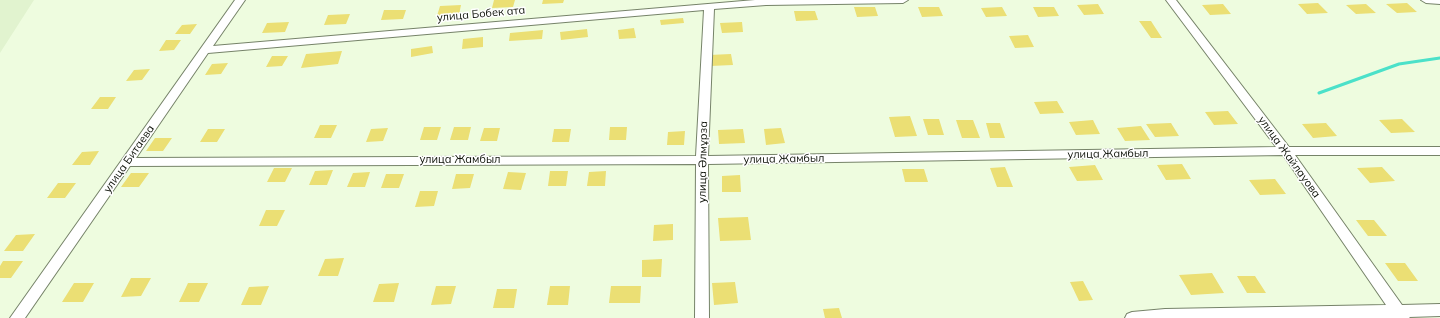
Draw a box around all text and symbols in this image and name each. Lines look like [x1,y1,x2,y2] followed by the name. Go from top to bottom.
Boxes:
[436,4,526,24] street label: улица Бобек ата
[1255,114,1323,200] street label: улица Жайлауова
[696,121,710,203] street label: улица Әлмұрза
[101,123,157,195] street label: улица Битаева
[1067,147,1149,161] street label: улица Жамбыл
[743,152,825,166] street label: улица Жамбыл
[419,153,501,167] street label: улица Жамбыл

